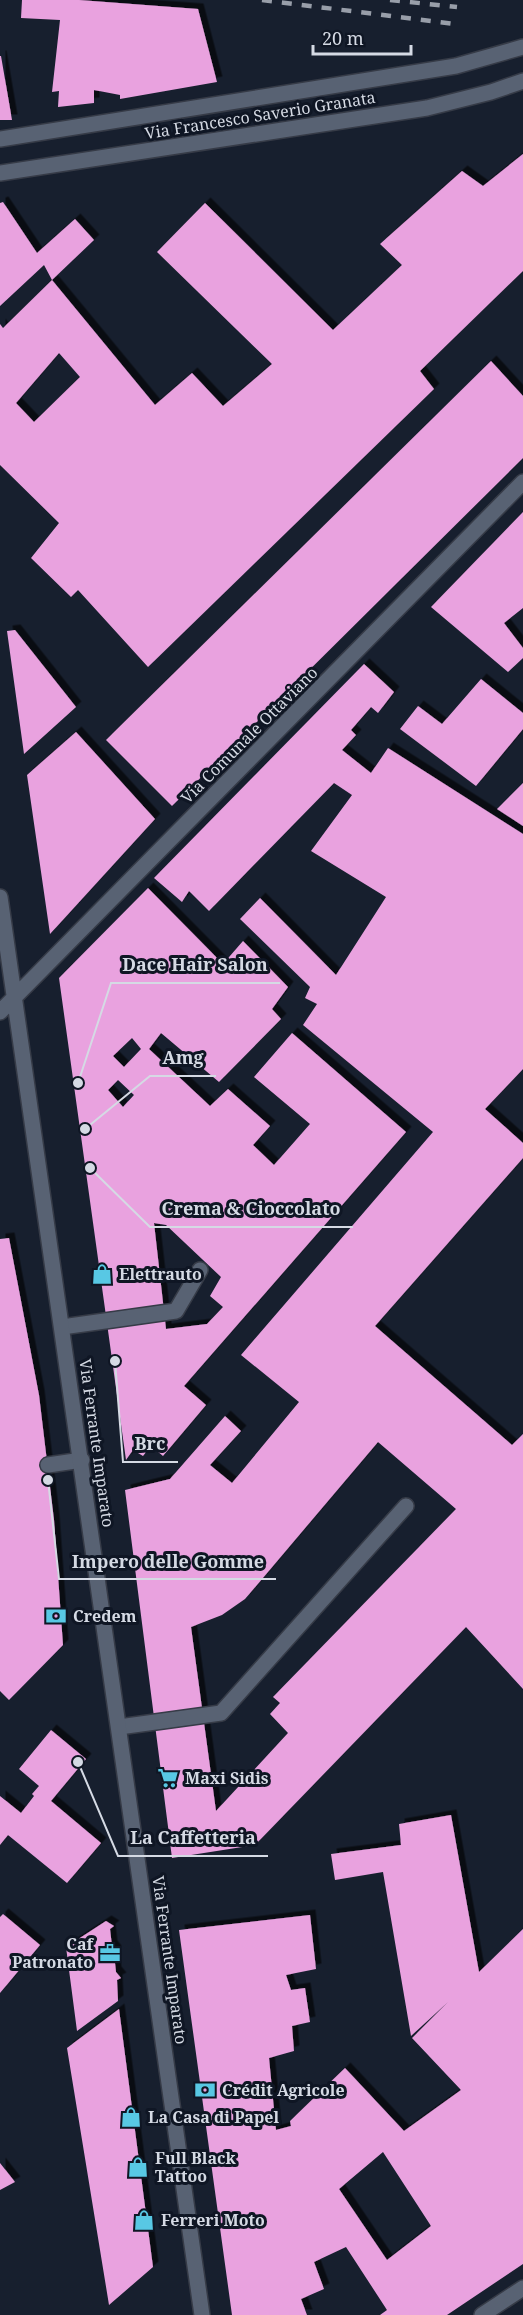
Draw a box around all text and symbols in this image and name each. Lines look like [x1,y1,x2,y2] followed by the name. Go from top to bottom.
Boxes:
[313,18,410,56] scale bar
[322,26,364,50] text: 20 m
[143,86,377,144] street label: Via Francesco Saverio Granata
[176,662,322,808] street label: Via Comunale Ottaviano
[111,947,280,983] callout: Dace Hair Salon
[122,952,268,976] text: Dace Hair Salon
[150,1040,216,1076] callout: Amg
[162,1045,205,1069] text: Amg
[150,1191,353,1227] callout: Crema & Cioccolato
[161,1196,341,1220] text: Crema & Cioccolato
[90,1262,114,1286] shop icon: Elettrauto
[119,1263,202,1285] place label: Elettrauto
[74,1357,120,1529] street label: Via Ferrante Imparato
[123,1426,178,1462] callout: Brc
[135,1431,166,1455] text: Brc
[59,1543,276,1579] callout: Impero delle Gomme
[72,1549,264,1573] text: Impero delle Gomme
[44,1604,68,1628] bank icon: Credem
[73,1605,137,1627] place label: Credem
[156,1766,180,1790] supermarket icon: Maxi Sidis
[185,1767,269,1789] place label: Maxi Sidis
[118,1820,268,1856] callout: La Caffetteria
[130,1825,256,1849] text: La Caffetteria
[147,1874,193,2046] street label: Via Ferrante Imparato
[12,1933,94,1973] place label: Caf Patronato
[98,1941,122,1965] office icon: Caf Patronato
[193,2078,217,2102] bank icon: Crédit Agricole
[222,2079,345,2101] place label: Crédit Agricole
[119,2105,143,2129] shop icon: La Casa di Papel
[148,2106,279,2128] place label: La Casa di Papel
[155,2147,236,2187] place label: Full Black Tattoo
[126,2155,150,2179] shop icon: Full Black Tattoo
[132,2208,156,2232] shop icon: Ferreri Moto
[161,2209,265,2231] place label: Ferreri Moto

